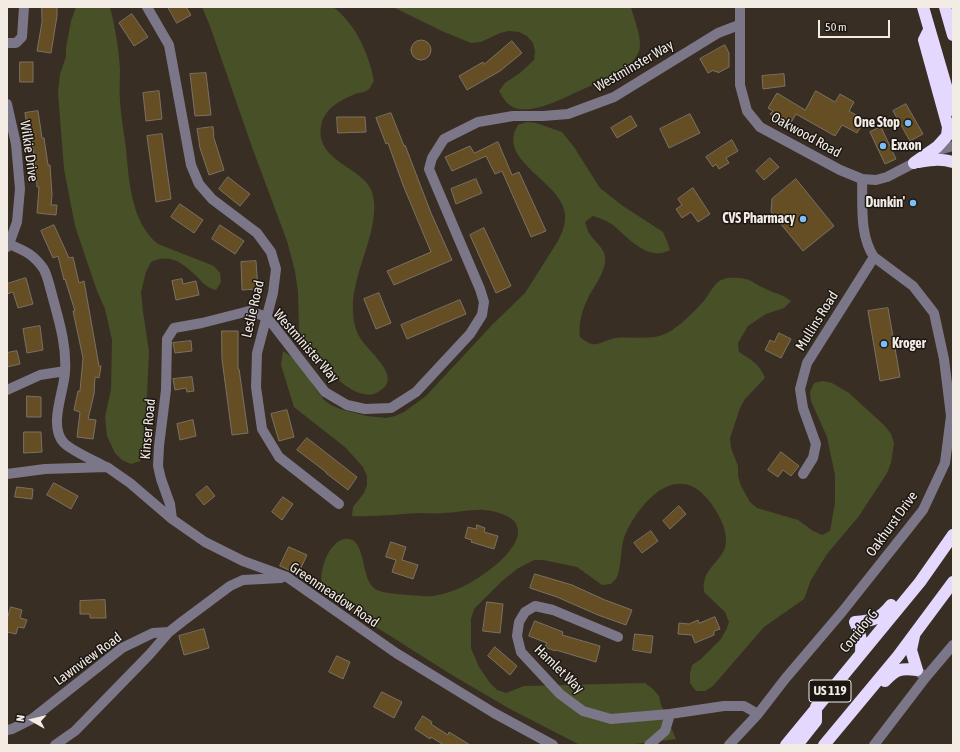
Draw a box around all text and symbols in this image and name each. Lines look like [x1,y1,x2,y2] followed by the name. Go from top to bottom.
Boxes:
[820,12,892,38] scale bar
[825,20,847,34] text: 50 m
[592,37,676,95] street label: Westminster Way
[768,109,844,161] street label: Oakwood Road
[854,115,900,131] place label: One Stop
[903,118,913,128] marker: One Stop
[16,119,42,183] street label: Wilkie Drive
[891,138,922,154] place label: Exxon
[878,141,888,151] marker: Exxon
[865,195,905,211] place label: Dunkin'
[908,198,918,208] marker: Dunkin'
[722,211,795,227] place label: CVS Pharmacy
[798,214,808,224] marker: CVS Pharmacy
[238,279,268,339] street label: Leslie Road
[792,288,842,354] street label: Mullins Road
[270,306,342,386] street label: Westminister Way
[892,336,926,352] place label: Kroger
[879,339,889,349] marker: Kroger
[137,398,159,460] street label: Kinser Road
[863,488,921,560] street label: Oakhurst Drive
[286,559,382,631] street label: Greenmeadow Road
[836,606,882,656] street label: Corridor G
[51,629,125,689] street label: Lawnview Road
[531,641,587,697] street label: Hamlet Way
[809,680,851,702] road number: US 119
[12,700,52,740] north arrow
[14,714,27,722] text: N

